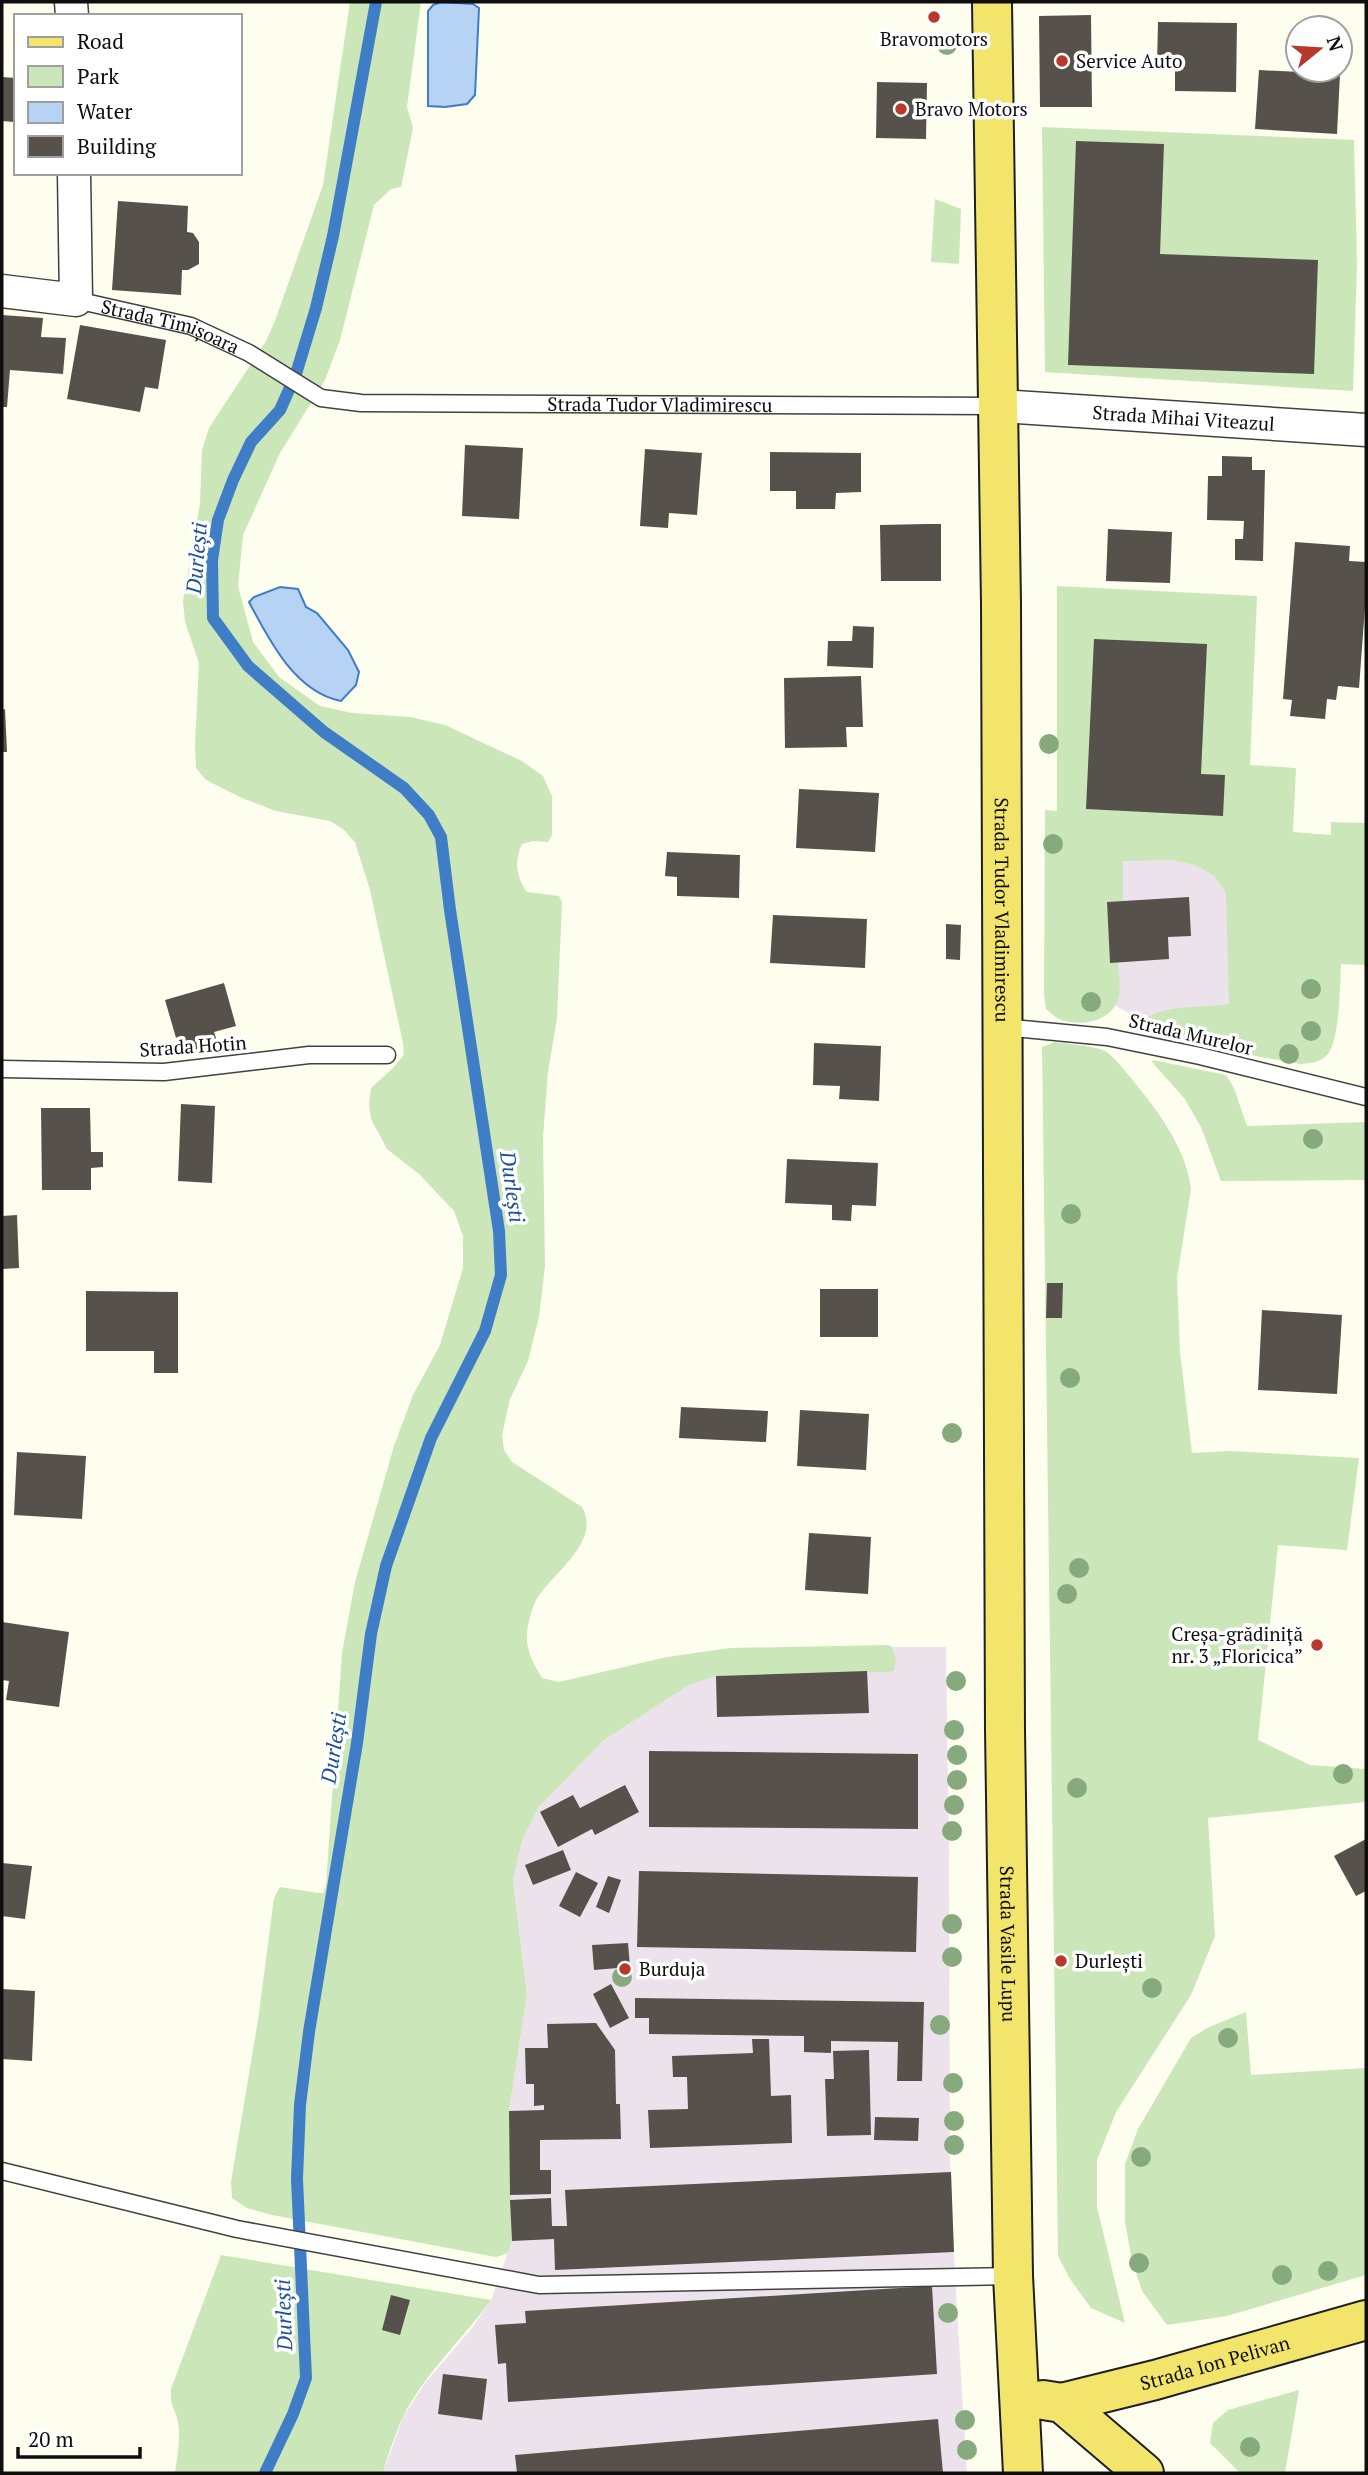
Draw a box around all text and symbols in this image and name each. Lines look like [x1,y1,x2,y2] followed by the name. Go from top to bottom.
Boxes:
[926,9,942,25] marker: Bravomotors
[14,14,242,175] legend
[1284,14,1354,84] north arrow
[880,26,988,51] place label: Bravomotors
[77,27,124,55] text: Road
[1322,33,1350,55] text: N
[1076,48,1182,73] place label: Service Auto
[1054,53,1070,69] marker: Service Auto
[77,62,119,90] text: Park
[915,96,1028,121] place label: Bravo Motors
[77,97,132,125] text: Water
[893,101,909,117] marker: Bravo Motors
[77,132,157,160] text: Building
[99,293,244,359] street label: Strada Timișoara
[547,391,773,417] street label: Strada Tudor Vladimirescu
[1092,399,1276,436] street label: Strada Mihai Viteazul
[179,521,213,596] water label: Durlești
[990,797,1015,1023] street label: Strada Tudor Vladimirescu
[1127,1007,1256,1060] street label: Strada Murelor
[139,1029,247,1062] street label: Strada Hotin
[494,1148,532,1224] water label: Durlești
[1171,1621,1303,1668] place label: Creșa-grădiniță nr. 3 „Floricica”
[1309,1637,1325,1653] marker: Creșa-grădiniță nr. 3 „Floricica”
[313,1710,352,1786] water label: Durlești
[995,1866,1022,2022] street label: Strada Vasile Lupu
[1075,1948,1143,1973] place label: Durlești
[1053,1953,1069,1969] marker: Durlești
[639,1956,706,1981] place label: Burduja
[617,1961,633,1977] marker: Burduja
[268,2279,298,2352] water label: Durlești
[1137,2329,1292,2395] street label: Strada Ion Pelivan
[18,2416,140,2460] scale bar
[28,2425,74,2453] text: 20 m

